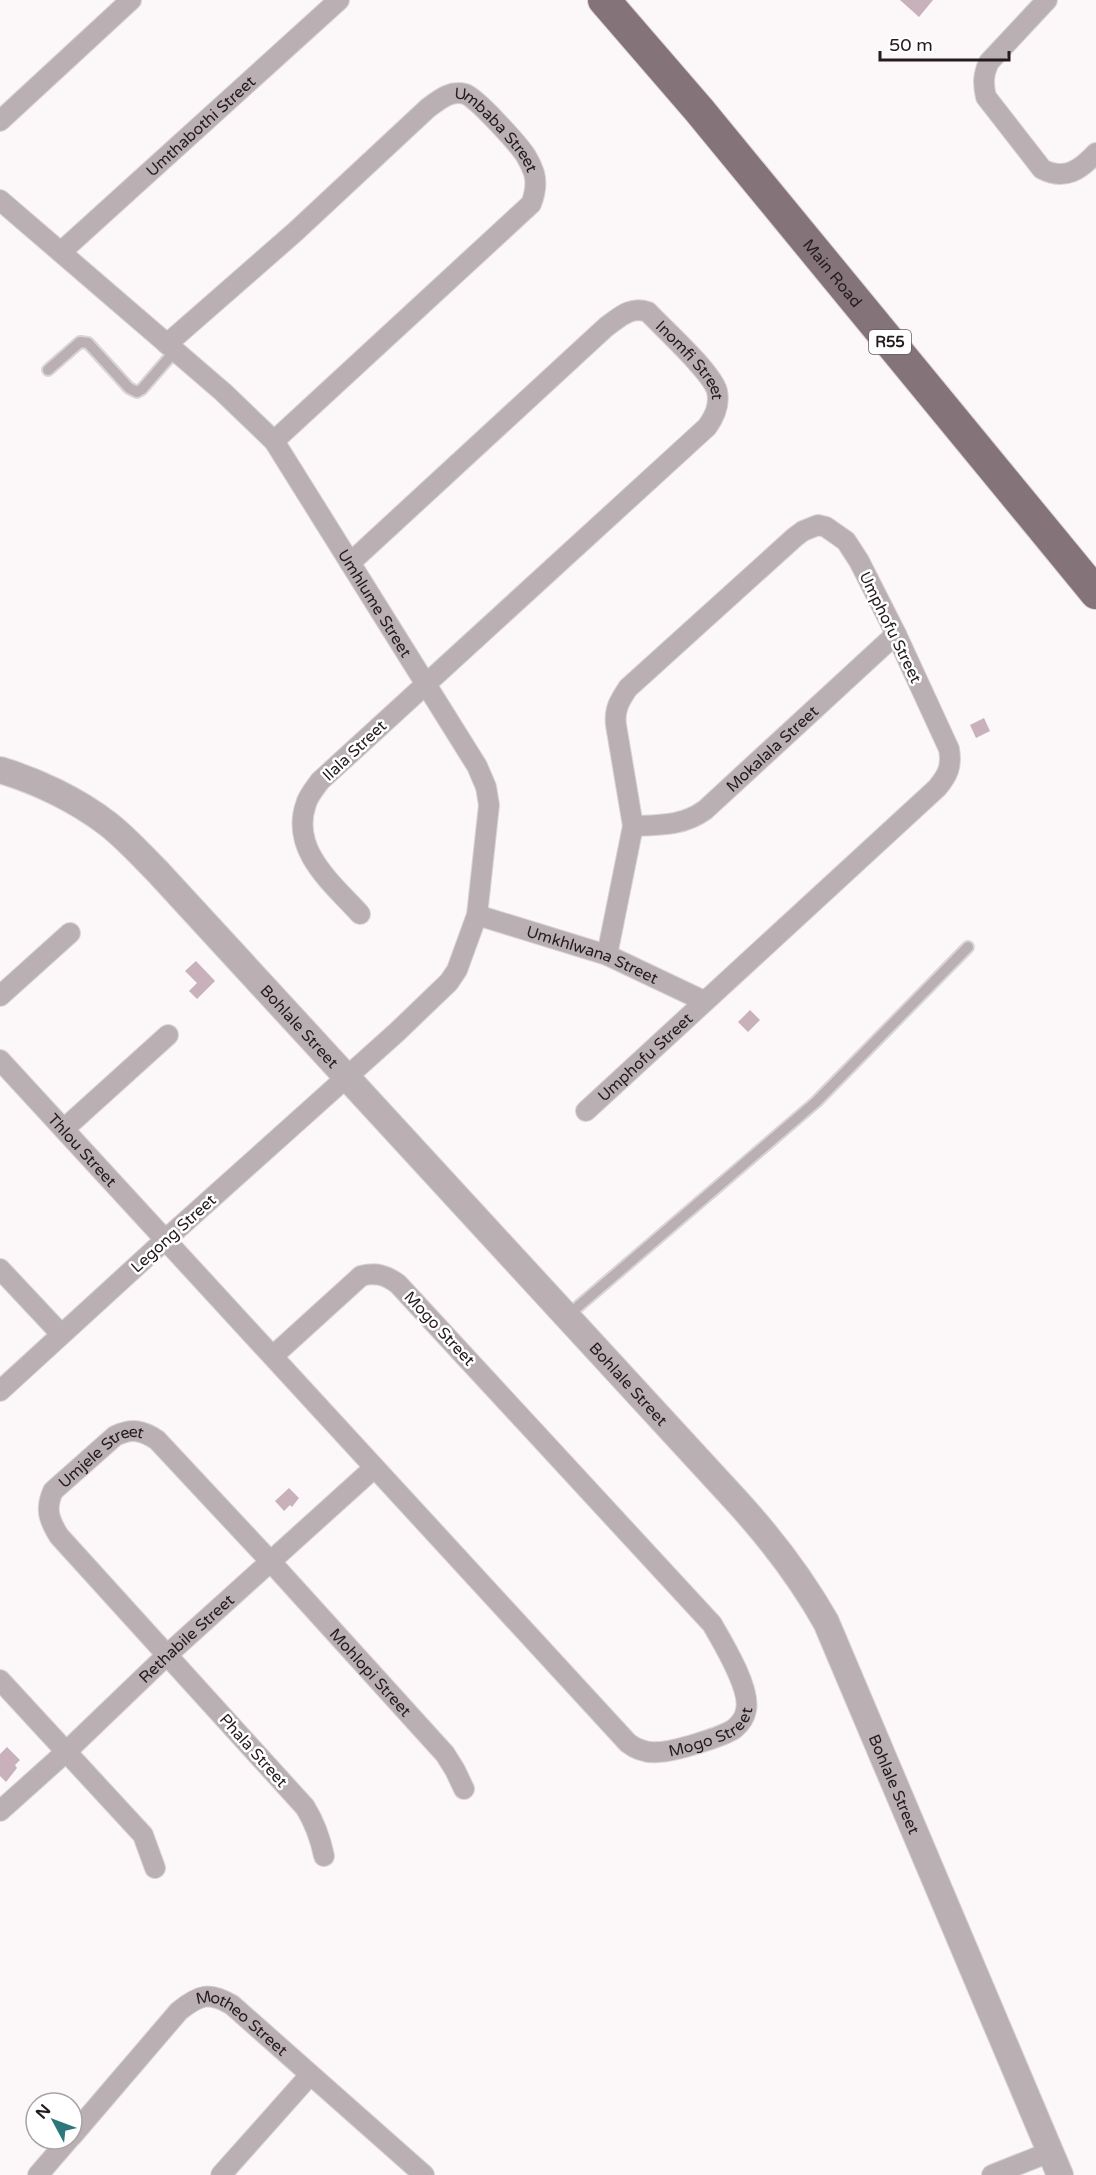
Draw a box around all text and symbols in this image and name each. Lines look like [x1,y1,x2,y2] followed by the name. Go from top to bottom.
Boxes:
[880,24,1009,62] scale bar
[889,34,933,56] text: 50 m
[142,72,260,181] street label: Umthabothi Street
[454,84,542,175] street label: Umbaba Street
[798,235,866,312] street label: Main Road
[651,316,727,401] street label: Inomfi Street
[869,330,911,354] road number: R55
[333,546,416,661] street label: Umhlume Street
[854,568,926,687] street label: Umphofu Street
[722,702,823,797] street label: Mokalala Street
[319,716,391,785] street label: Ilala Street
[524,922,661,989] street label: Umkhlwana Street
[256,981,342,1073] street label: Bohlale Street
[594,1009,697,1106] street label: Umphofu Street
[43,1110,121,1191] street label: Thlou Street
[127,1190,220,1277] street label: Legong Street
[400,1287,479,1370] street label: Mogo Street
[585,1338,671,1430] street label: Bohlale Street
[54,1422,146,1493] street label: Umjele Street
[135,1590,239,1688] street label: Rethabile Street
[325,1624,415,1721] street label: Mohlopi Street
[667,1706,757,1762] street label: Mogo Street
[215,1710,292,1792] street label: Phala Street
[864,1731,924,1837] street label: Bohlale Street
[194,1987,291,2061] street label: Motheo Street
[24,2091,84,2151] north arrow
[32,2100,55,2123] text: N

